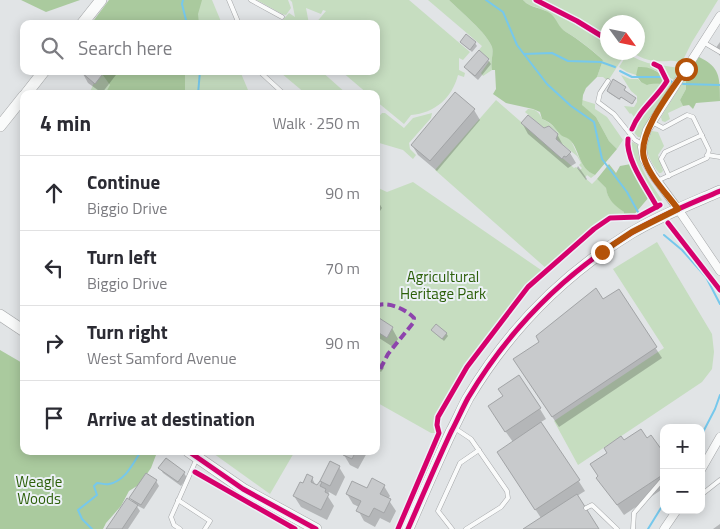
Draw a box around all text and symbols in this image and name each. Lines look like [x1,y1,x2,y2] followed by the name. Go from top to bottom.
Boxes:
[600,15,645,60] north arrow
[20,20,380,75] search box
[78,33,172,62] text: Search here
[38,34,66,62] icon: search
[675,58,698,81] route start
[40,107,91,139] text: 4 min
[272,111,360,135] text: Walk · 250 m
[87,167,160,196] text: Continue
[40,179,68,207] icon: ahead
[325,181,360,205] text: 90 m
[87,196,167,220] text: Biggio Drive
[591,241,614,264] route end
[87,242,157,271] text: Turn left
[40,254,68,282] icon: left
[325,256,360,280] text: 70 m
[400,265,486,305] park label: Agricultural Heritage Park
[87,271,167,295] text: Biggio Drive
[87,317,168,346] text: Turn right
[40,329,68,357] icon: right
[325,331,360,355] text: 90 m
[87,346,237,370] text: West Samford Avenue
[40,404,68,432] icon: arrive
[87,404,255,433] text: Arrive at destination
[660,424,705,514] map controls
[660,424,705,469] button: +
[660,469,705,514] button: −
[16,470,62,510] park label: Weagle Woods

